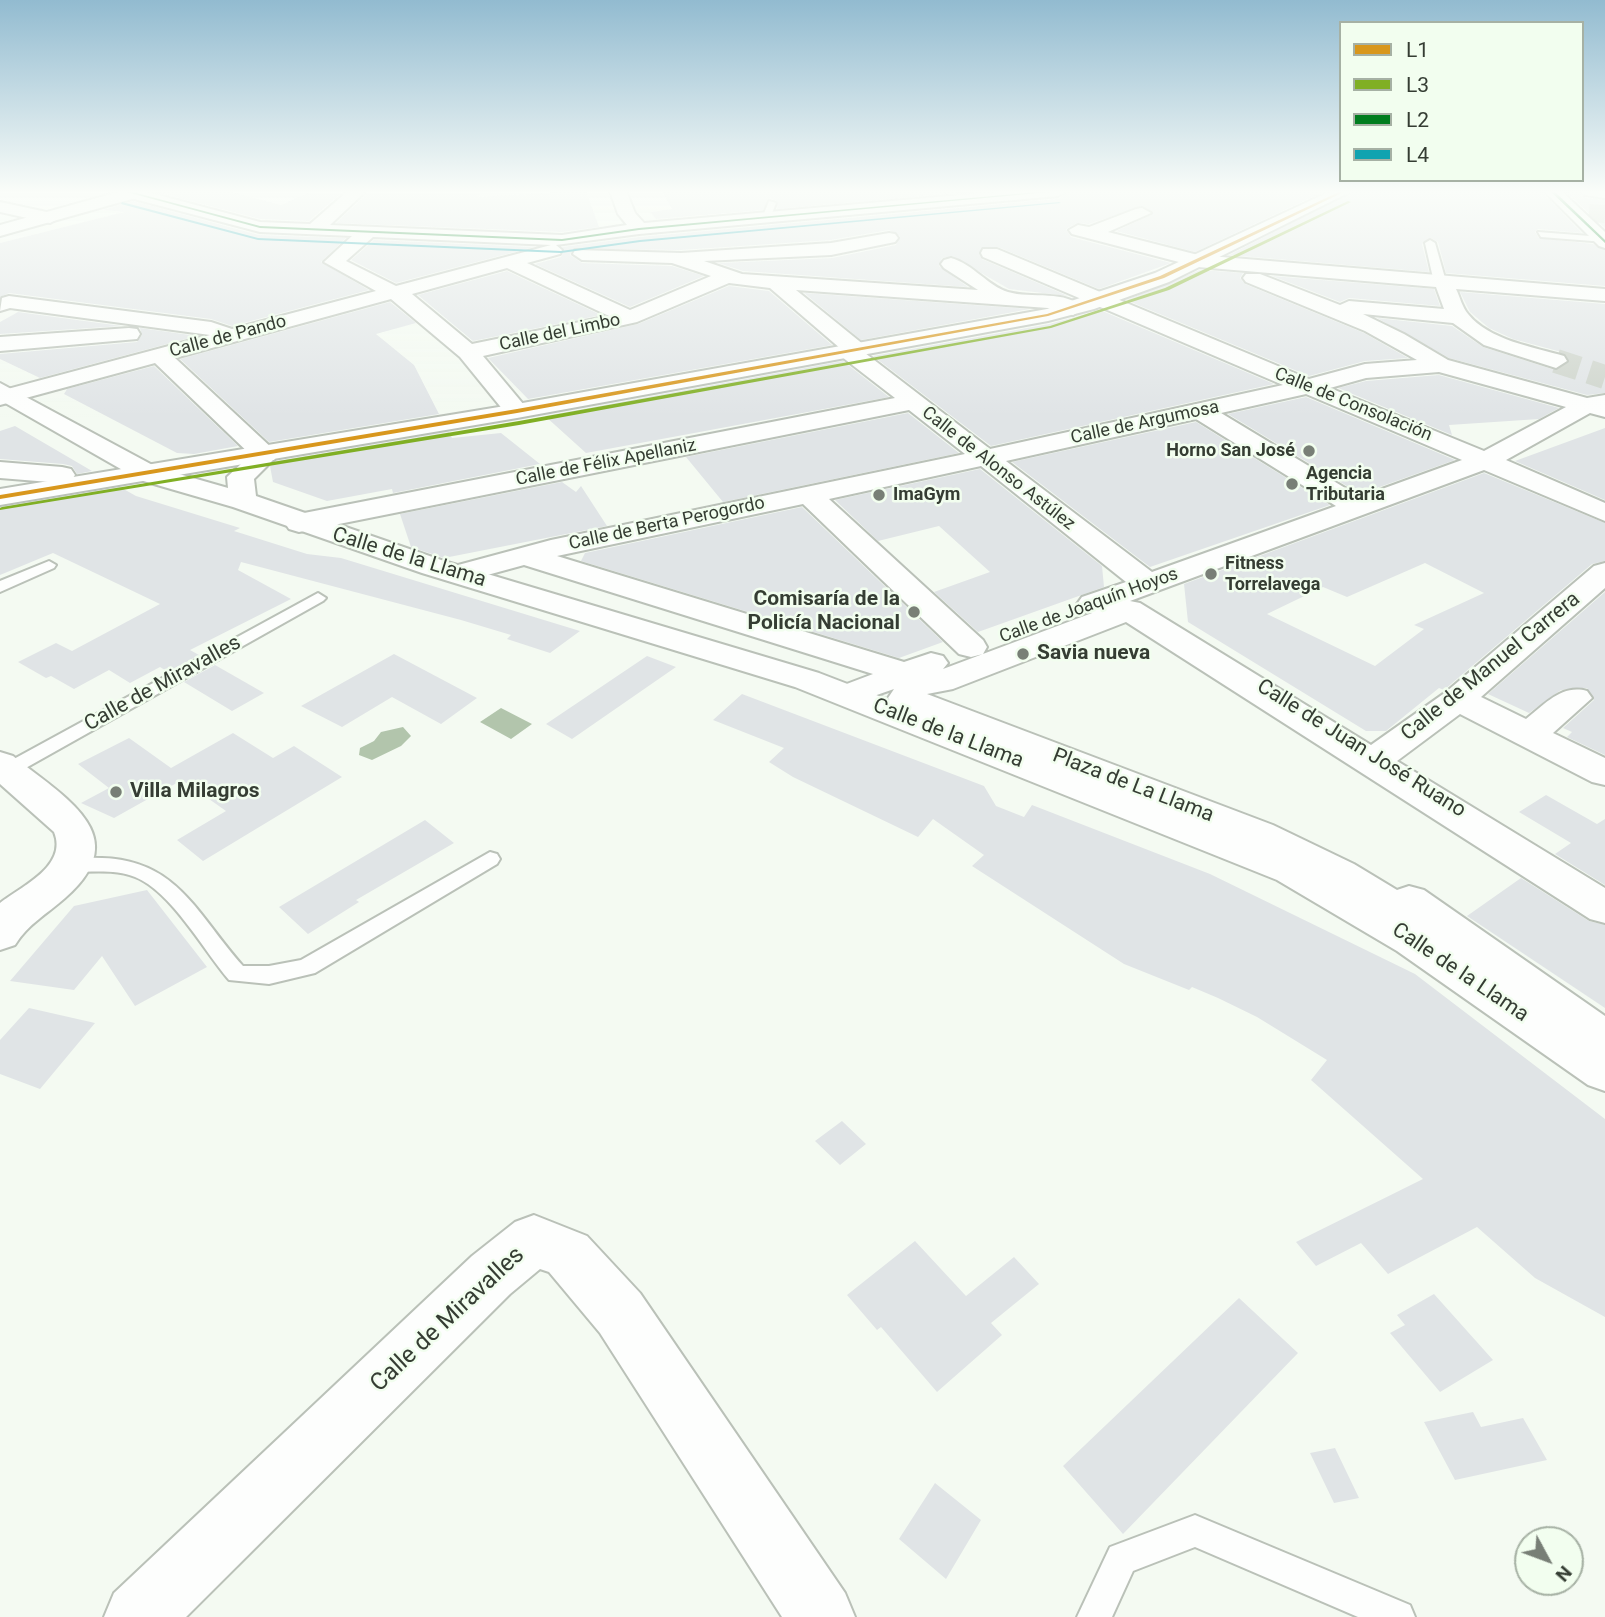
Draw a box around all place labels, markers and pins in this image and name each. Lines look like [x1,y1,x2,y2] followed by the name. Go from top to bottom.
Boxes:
[1166,440,1295,462] place label: Horno San José
[1301,443,1317,459] marker: Horno San José
[1306,463,1385,505] place label: Agencia Tributaria
[1284,476,1300,492] marker: Agencia Tributaria
[893,484,960,506] place label: ImaGym
[871,487,887,503] marker: ImaGym
[1225,553,1320,596] place label: Fitness Torrelavega
[1203,566,1219,582] marker: Fitness Torrelavega
[748,587,900,637] place label: Comisaría de la Policía Nacional
[906,604,922,620] marker: Comisaría de la Policía Nacional
[1037,641,1150,667] place label: Savia nueva
[1015,646,1031,662] marker: Savia nueva
[130,779,260,805] place label: Villa Milagros
[108,784,124,800] marker: Villa Milagros

